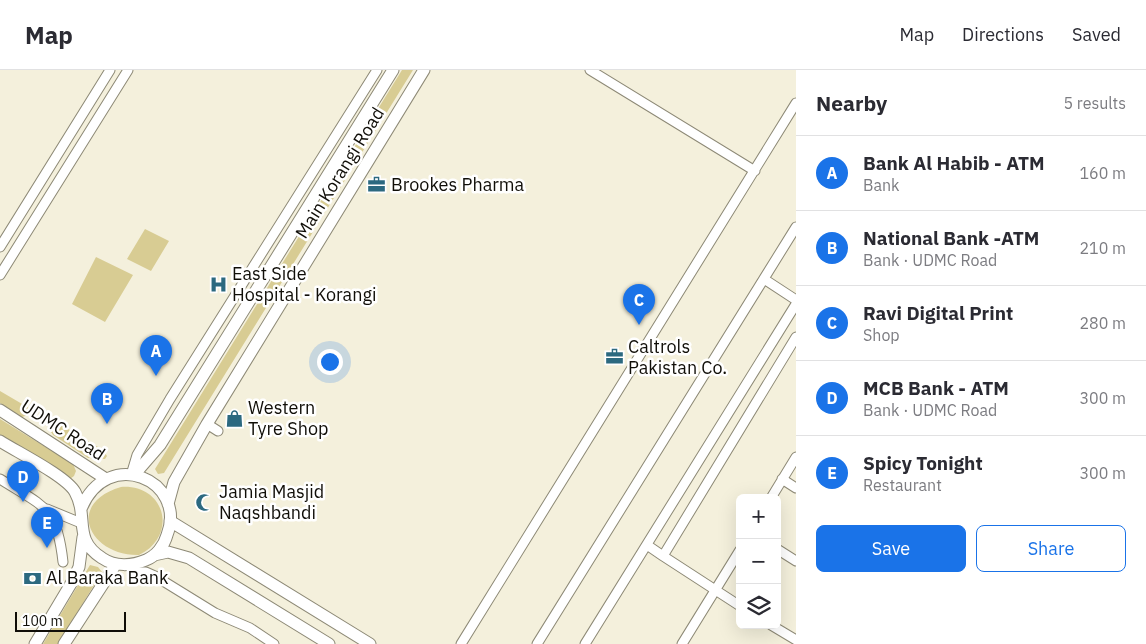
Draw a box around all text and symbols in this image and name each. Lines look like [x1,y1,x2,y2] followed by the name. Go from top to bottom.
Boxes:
[25,19,73,51] text: Map
[899,23,934,46] text: Map
[962,23,1044,46] text: Directions
[1072,23,1121,46] text: Saved
[816,89,887,117] text: Nearby
[1063,93,1126,113] text: 5 results
[290,103,389,243] street label: Main Korangi Road
[863,151,1045,175] text: Bank Al Habib - ATM
[827,163,837,183] text: A
[1079,163,1126,183] text: 160 m
[391,173,525,196] place label: Brookes Pharma
[367,175,387,195] office icon: Brookes Pharma
[863,175,900,195] text: Bank
[863,226,1039,250] text: National Bank -ATM
[827,238,837,258] text: B
[1079,238,1126,258] text: 210 m
[863,250,997,270] text: Bank · UDMC Road
[232,262,376,306] place label: East Side Hospital - Korangi
[208,274,228,294] hospital icon: East Side Hospital - Korangi
[623,284,655,325] pin: C
[863,301,1013,325] text: Ravi Digital Print
[827,313,837,333] text: C
[1079,313,1126,333] text: 280 m
[863,325,900,345] text: Shop
[140,335,172,376] pin: A
[628,335,727,379] place label: Caltrols Pakistan Co.
[604,347,624,367] office icon: Caltrols Pakistan Co.
[317,349,343,375] your location
[863,376,1009,400] text: MCB Bank - ATM
[91,383,123,424] pin: B
[826,388,838,408] text: D
[1079,388,1126,408] text: 300 m
[17,394,110,465] street label: UDMC Road
[248,396,328,440] place label: Western Tyre Shop
[863,400,997,420] text: Bank · UDMC Road
[224,408,244,428] shop icon: Western Tyre Shop
[863,451,983,475] text: Spicy Tonight
[7,461,39,502] pin: D
[827,463,837,483] text: E
[1079,463,1126,483] text: 300 m
[863,475,942,495] text: Restaurant
[219,480,324,524] place label: Jamia Masjid Naqshbandi
[195,492,215,512] mosque icon: Jamia Masjid Naqshbandi
[736,494,781,629] map controls
[736,494,781,539] button: +
[31,507,63,548] pin: E
[816,525,966,572] button: Save
[976,525,1126,572] button: Share
[736,539,781,584] button: −
[46,566,169,589] place label: Al Baraka Bank
[22,568,42,588] bank icon: Al Baraka Bank
[736,584,781,629] button: layers
[15,609,126,632] scale bar
[22,612,63,630] text: 100 m

